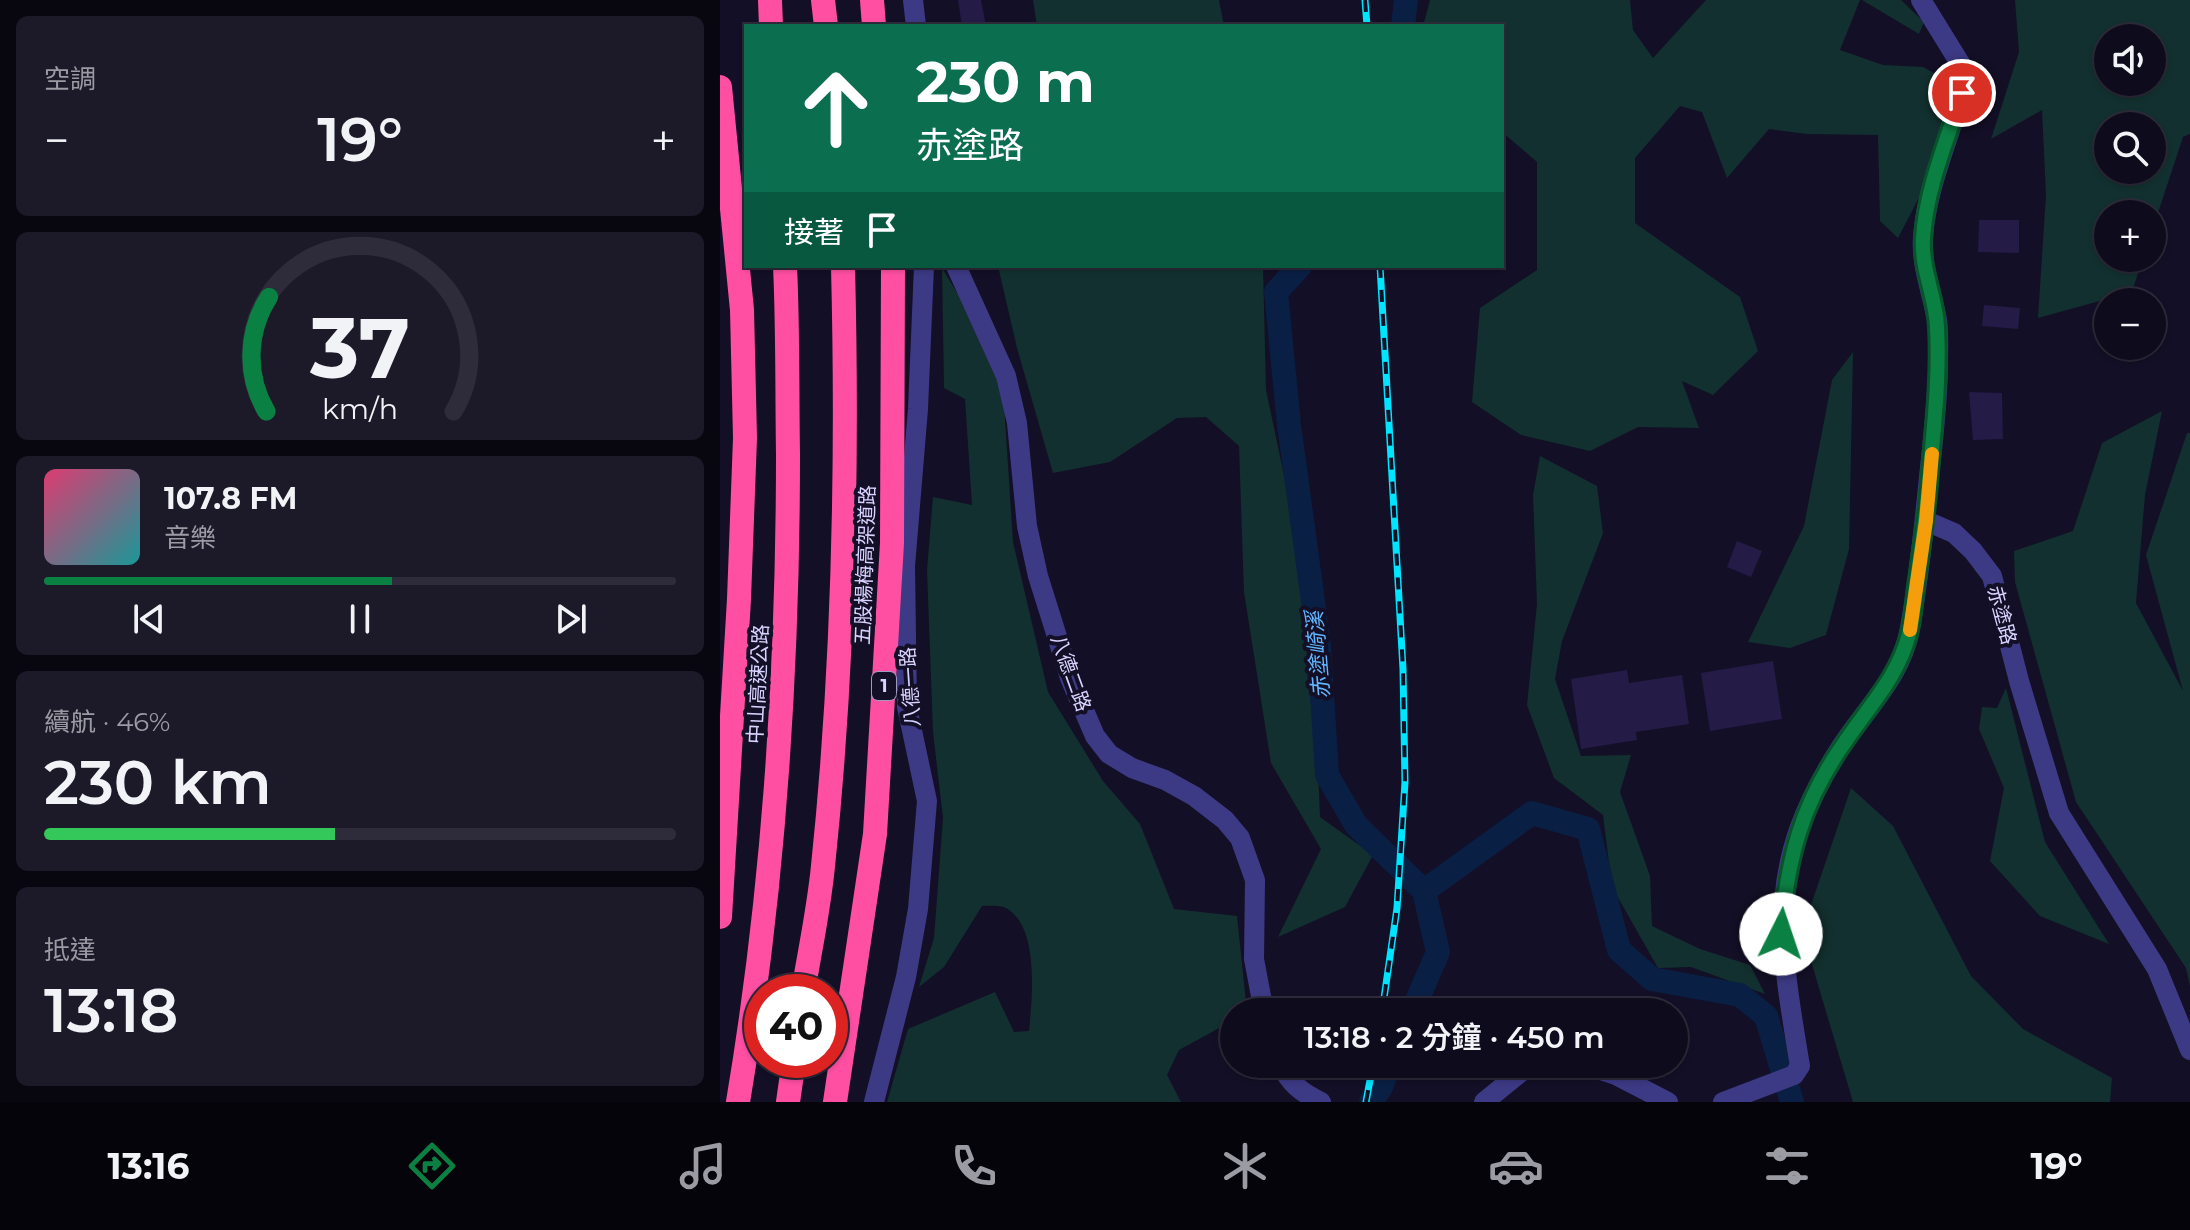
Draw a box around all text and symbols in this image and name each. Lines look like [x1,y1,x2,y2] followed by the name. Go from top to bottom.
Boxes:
[2094,24,2166,360] map controls
[2094,24,2166,96] button: sound
[916,48,1095,116] text: 230 m
[784,56,888,160] icon: ahead
[1928,59,1996,127] pin
[44,63,96,95] text: 空調
[1940,71,1984,115] icon: arrive
[317,103,403,176] text: 19°
[2094,112,2166,184] button: search
[44,113,69,167] text: −
[651,113,676,167] text: +
[916,123,1024,167] text: 赤塗路
[2094,200,2166,272] button: +
[860,208,904,252] icon: arrive
[784,214,844,251] text: 接著
[2094,288,2166,360] button: −
[309,296,410,398] text: 37
[322,391,398,426] text: km/h
[164,480,297,517] text: 107.8 FM
[850,485,880,645] street label: 五股楊梅高架道路
[164,522,216,554] text: 音樂
[1983,583,2021,647] street label: 赤塗路
[127,597,171,641] icon: previous
[338,597,382,641] icon: pause
[549,597,593,641] icon: next
[1300,607,1335,700] water label: 赤塗崎溪
[743,623,773,745] street label: 中山高速公路
[1046,631,1096,715] street label: 八德二路
[895,646,925,728] street label: 八德一路
[872,672,896,700] road number: 1
[44,706,170,738] text: 續航 · 46%
[44,746,272,819] text: 230 km
[1739,892,1823,976] position arrow
[44,934,96,966] text: 抵達
[44,974,178,1047] text: 13:18
[744,974,848,1078] speed limit sign: 40
[1303,1019,1605,1056] text: 13:18 · 2 分鐘 · 450 m
[404,1138,460,1194] icon: directions
[675,1138,731,1194] icon: music
[946,1138,1002,1194] icon: phone
[1217,1138,1273,1194] icon: climate
[1488,1138,1544,1194] icon: car
[1759,1138,1815,1194] icon: filters
[108,1144,189,1188] text: 13:16
[2030,1144,2083,1188] text: 19°

